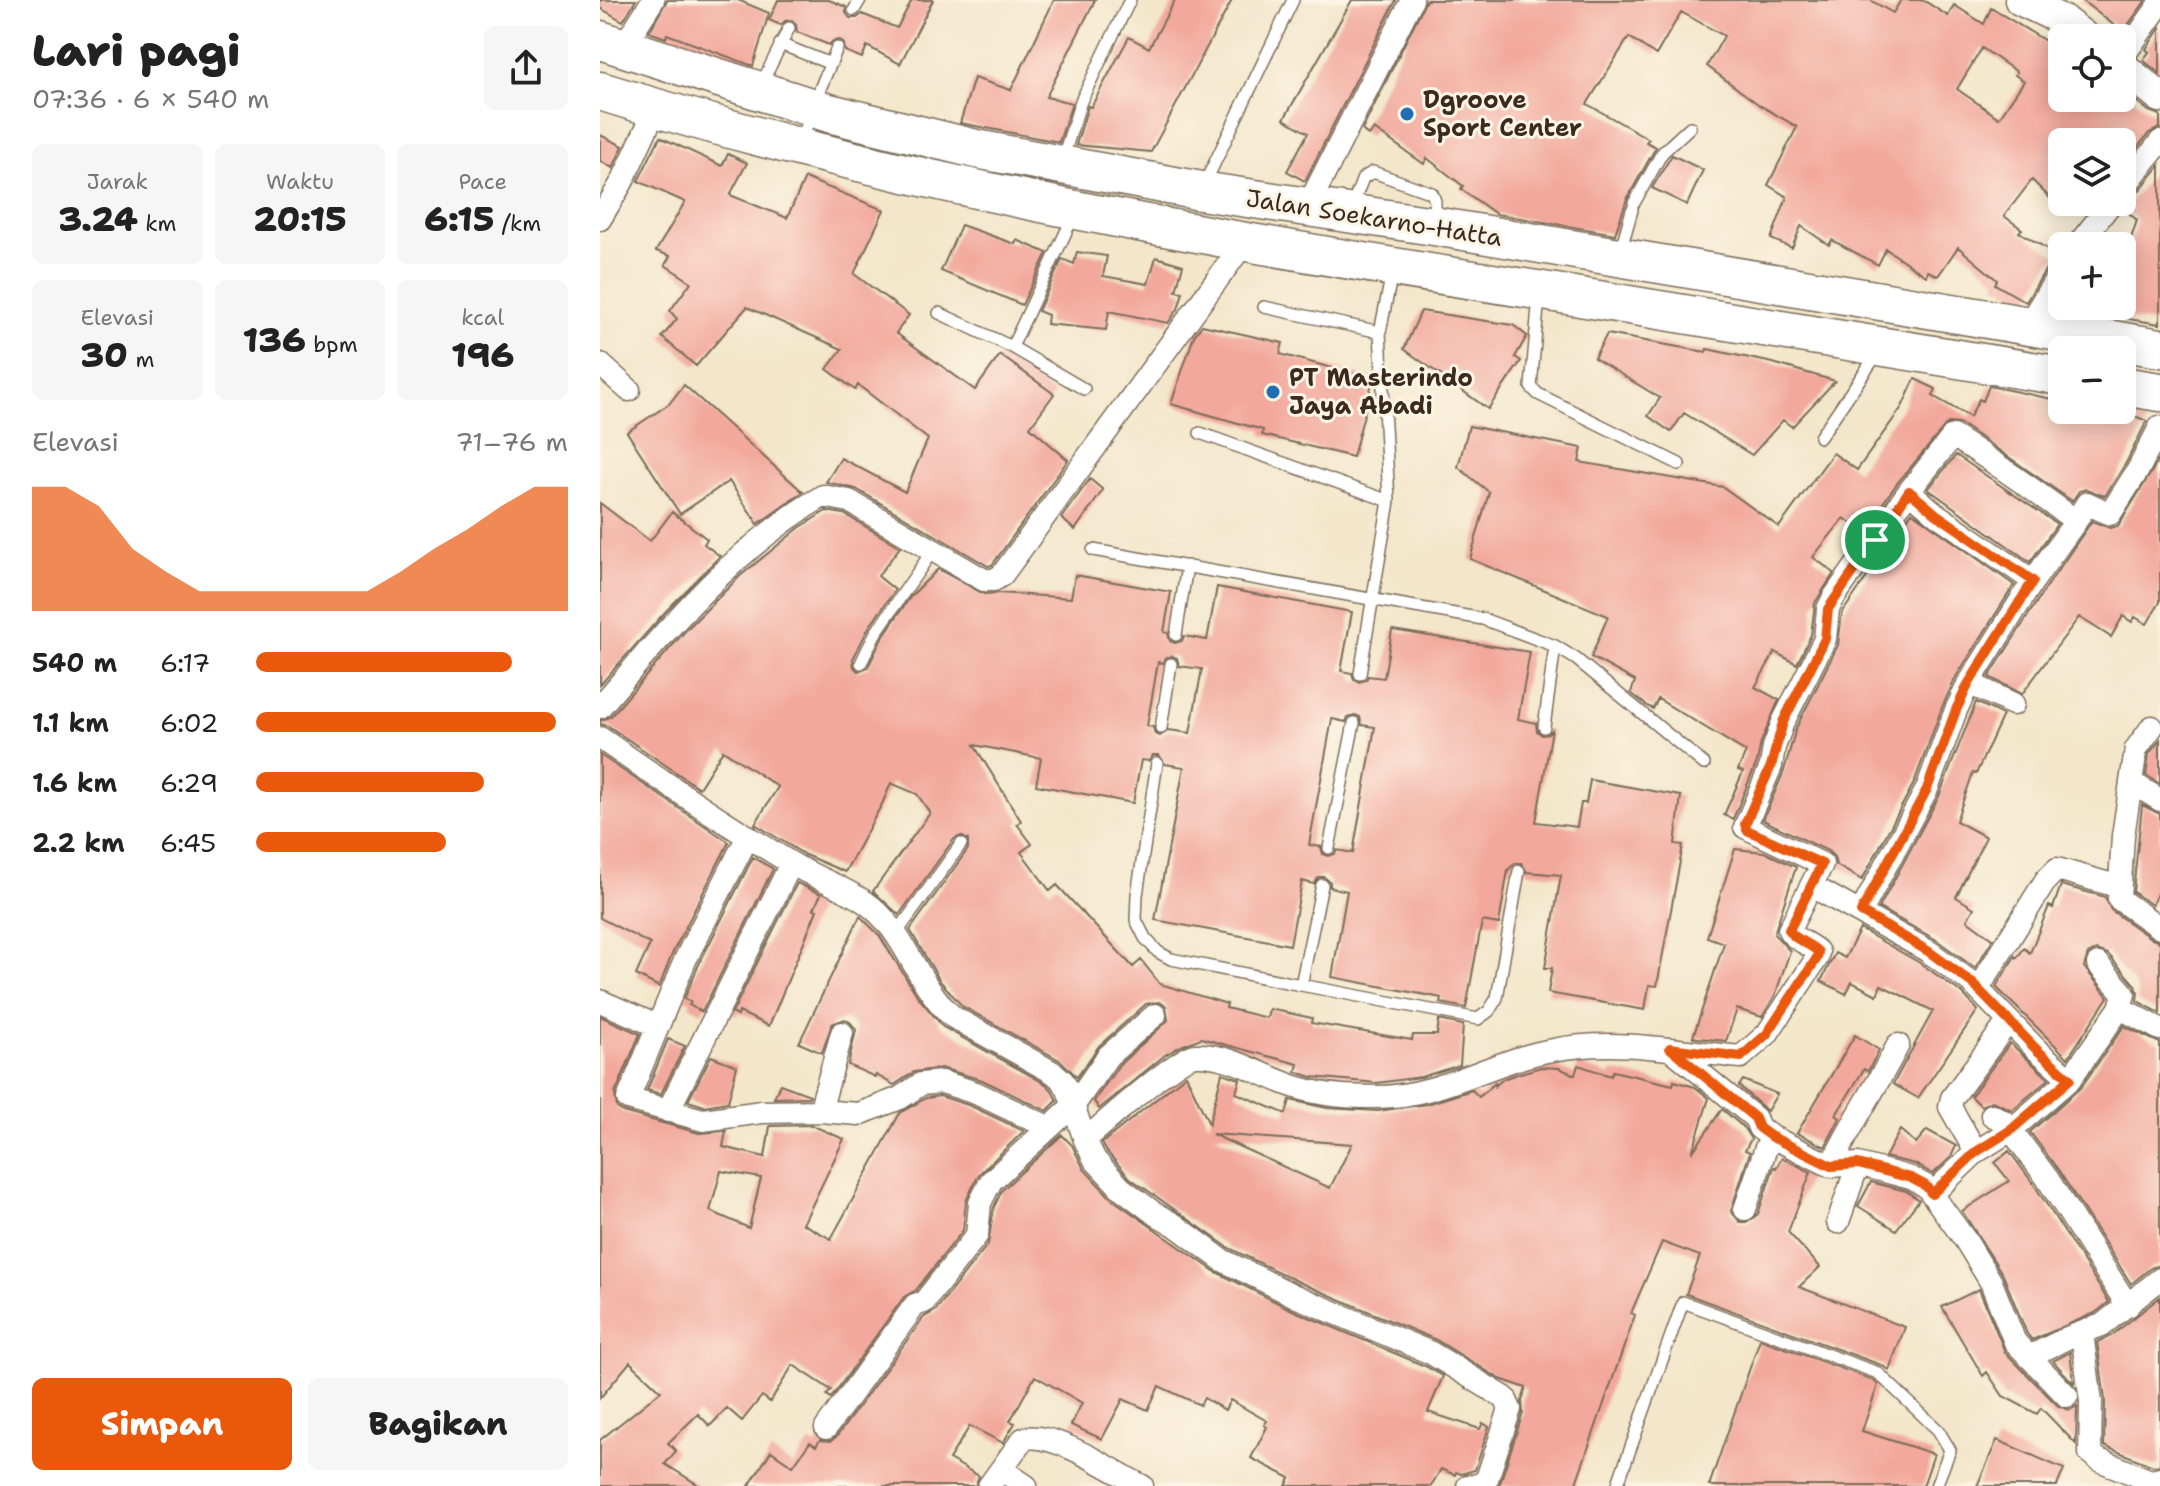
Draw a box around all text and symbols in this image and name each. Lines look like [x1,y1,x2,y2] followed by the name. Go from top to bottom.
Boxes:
[32,21,241,80] text: Lari pagi
[2048,24,2136,424] map controls
[2048,24,2136,112] button: locate
[484,26,568,110] button: share
[32,81,269,116] text: 07:36 · 6 × 540 m
[1423,84,1582,144] place label: Dgroove Sport Center
[1398,105,1416,123] marker: Dgroove Sport Center
[2048,128,2136,216] button: layers
[87,167,148,196] text: Jarak
[266,167,334,196] text: Waktu
[458,167,507,196] text: Pace
[1244,182,1504,254] street label: Jalan Soekarno-Hatta
[58,196,138,242] text: 3.24
[253,196,347,242] text: 20:15
[424,196,494,242] text: 6:15
[138,209,176,238] text: km
[494,209,541,238] text: /km
[2048,232,2136,320] button: +
[81,303,154,332] text: Elevasi
[461,303,504,332] text: kcal
[242,317,306,363] text: 136
[306,330,358,359] text: bpm
[80,332,128,378] text: 30
[451,332,514,378] text: 196
[2048,336,2136,424] button: −
[128,345,154,374] text: m
[1289,362,1473,422] place label: PT Masterindo Jaya Abadi
[1264,383,1282,401] marker: PT Masterindo Jaya Abadi
[32,424,119,459] text: Elevasi
[455,424,568,459] text: 71–76 m
[1841,506,1909,574] pin
[1853,518,1897,562] icon: arrive
[32,645,117,680] text: 540 m
[160,645,210,680] text: 6:17
[32,705,109,740] text: 1.1 km
[160,705,218,740] text: 6:02
[32,765,117,800] text: 1.6 km
[160,765,218,800] text: 6:29
[32,825,125,860] text: 2.2 km
[160,825,216,860] text: 6:45
[32,1378,292,1470] button: Simpan
[308,1378,568,1470] button: Bagikan

